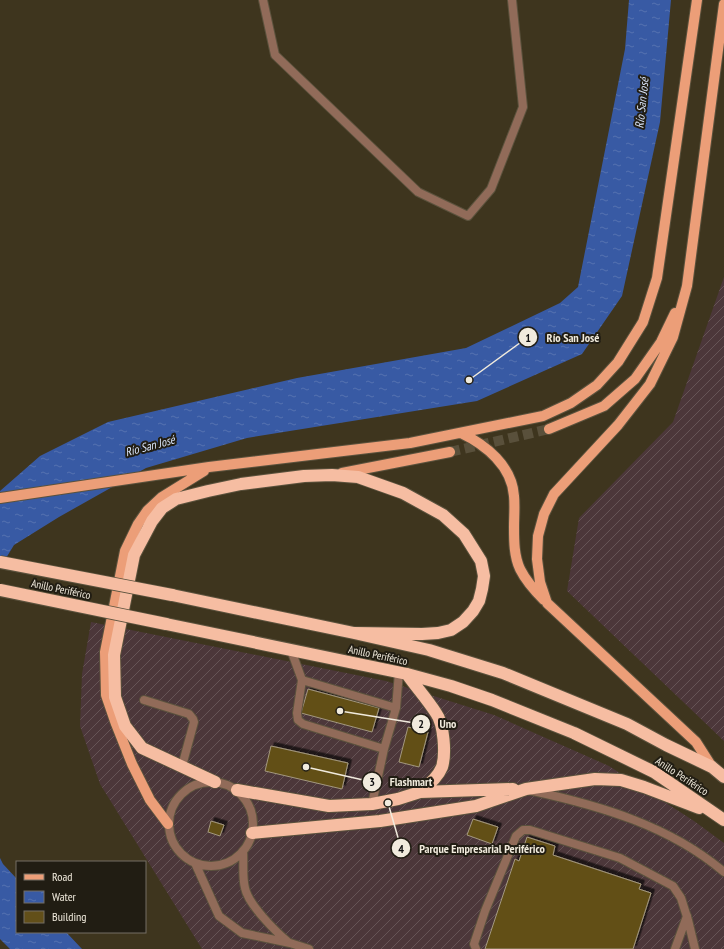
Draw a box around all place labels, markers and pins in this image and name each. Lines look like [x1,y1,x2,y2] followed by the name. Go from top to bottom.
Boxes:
[518,325,607,349] callout: Río San José
[411,712,464,736] callout: Uno
[362,770,440,794] callout: Flashmart
[391,836,553,860] callout: Parque Empresarial Periférico

